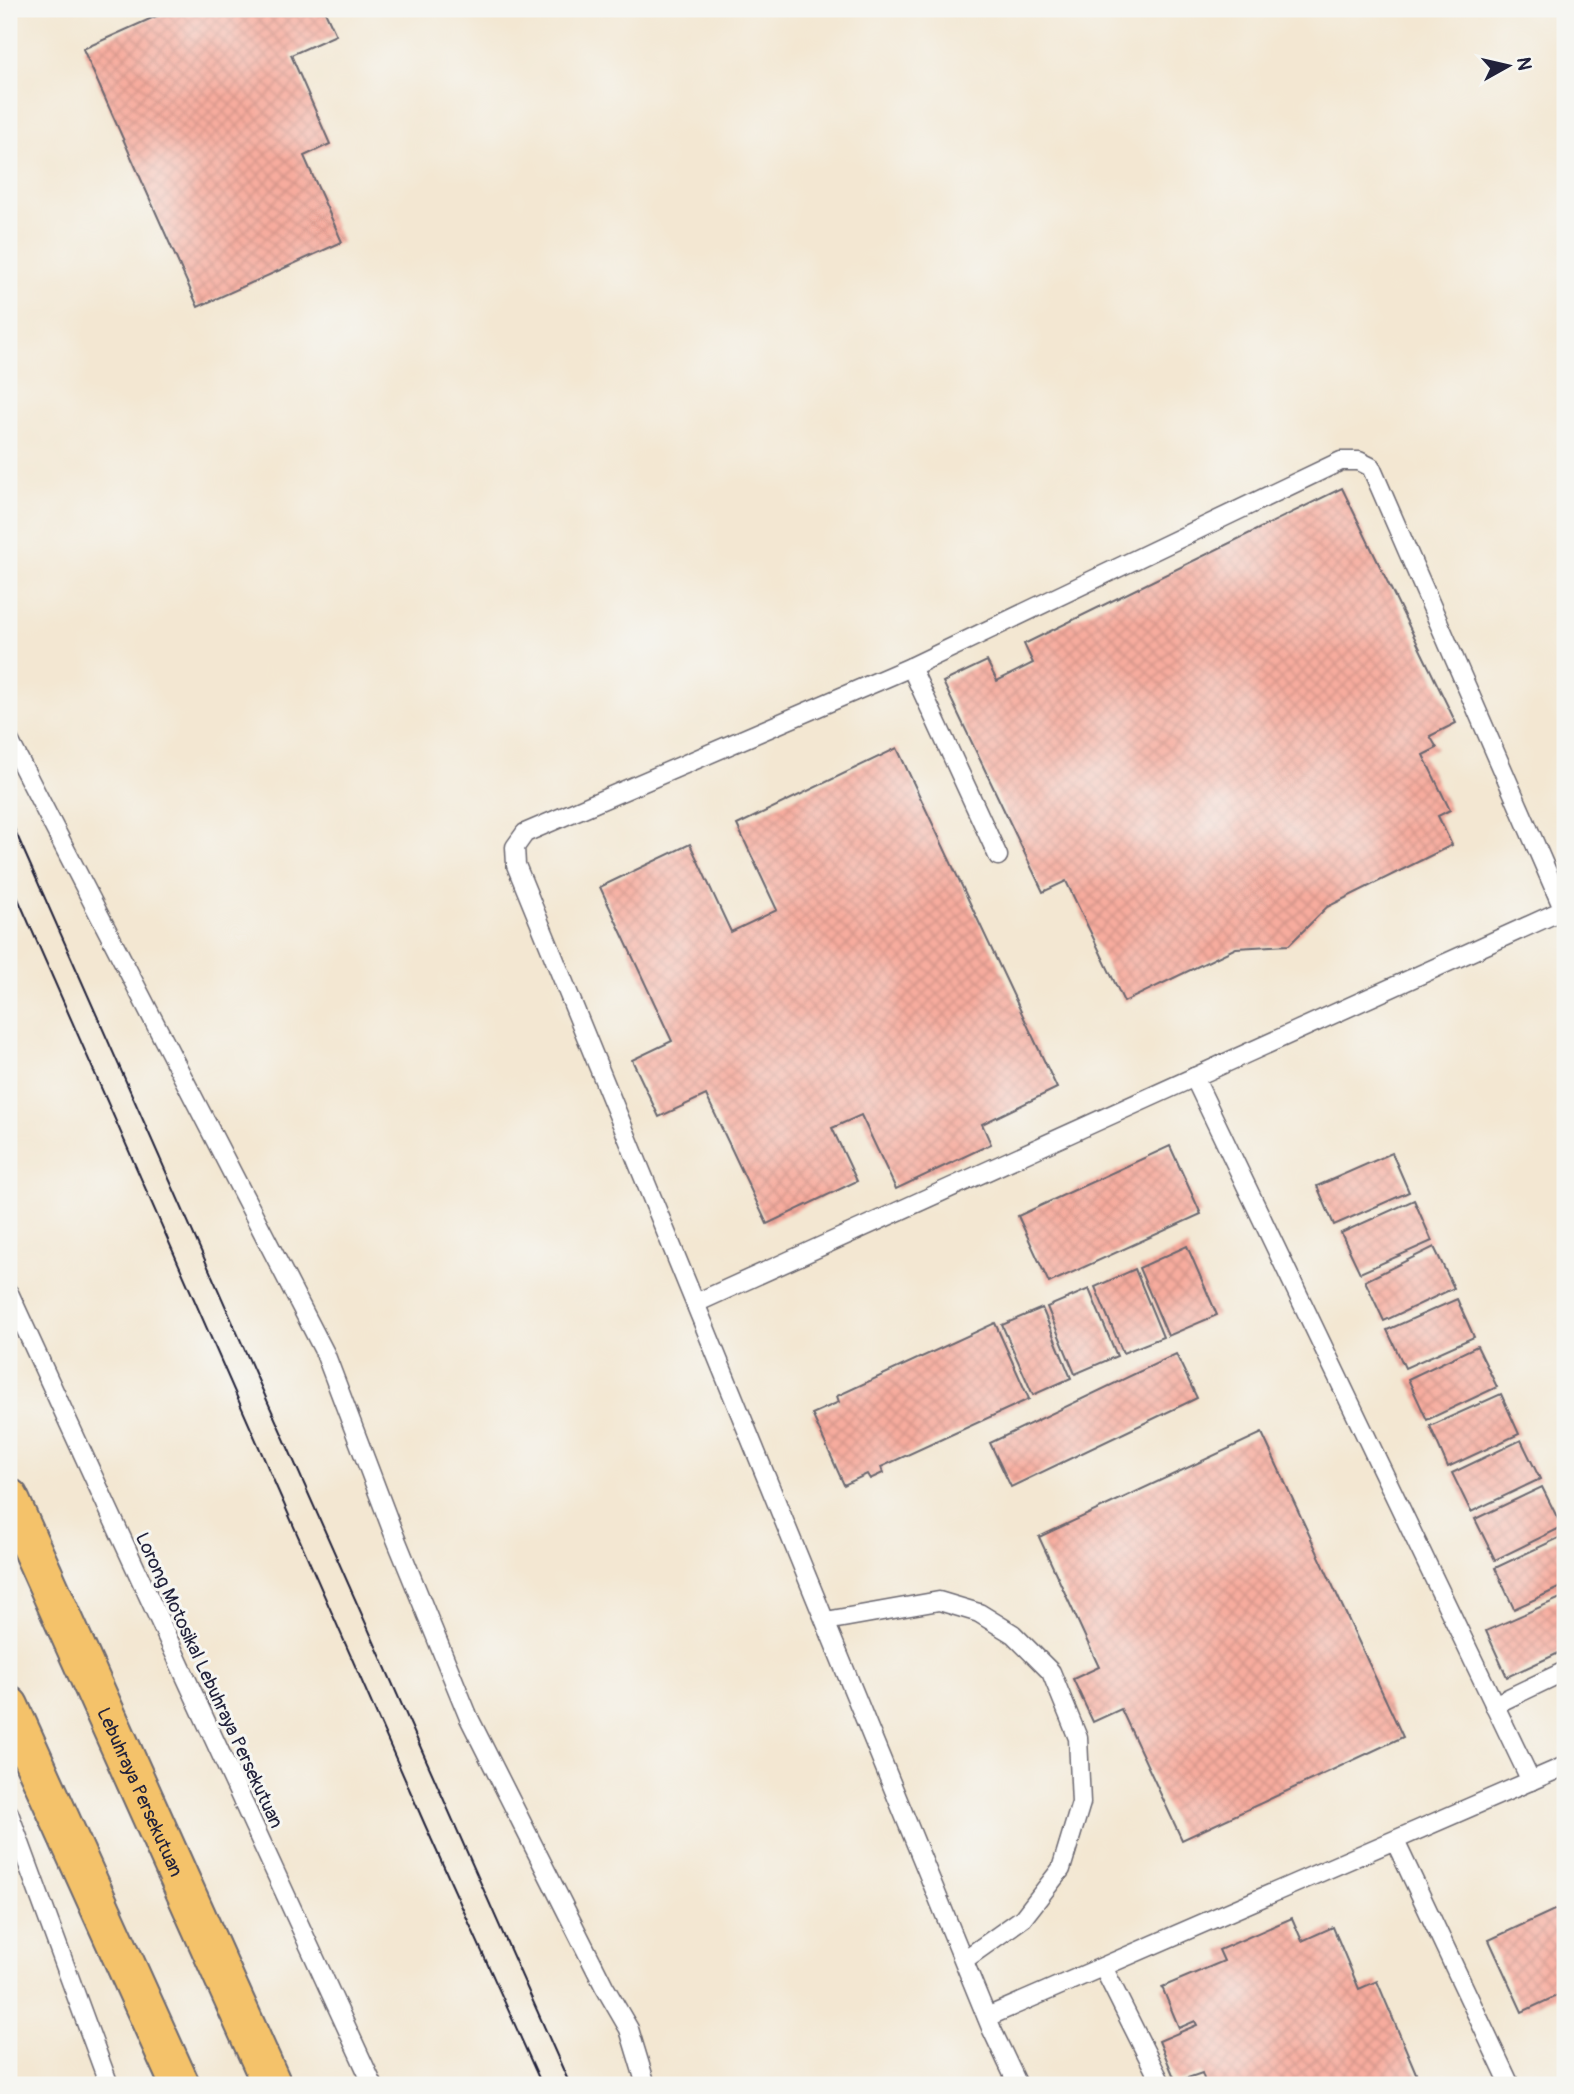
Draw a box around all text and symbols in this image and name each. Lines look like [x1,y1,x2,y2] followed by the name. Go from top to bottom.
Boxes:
[1472,32,1542,102] north arrow
[1511,56,1537,72] text: N
[131,1529,289,1831] street label: Lorong Motosikal Lebuhraya Persekutuan
[92,1704,188,1880] street label: Lebuhraya Persekutuan

